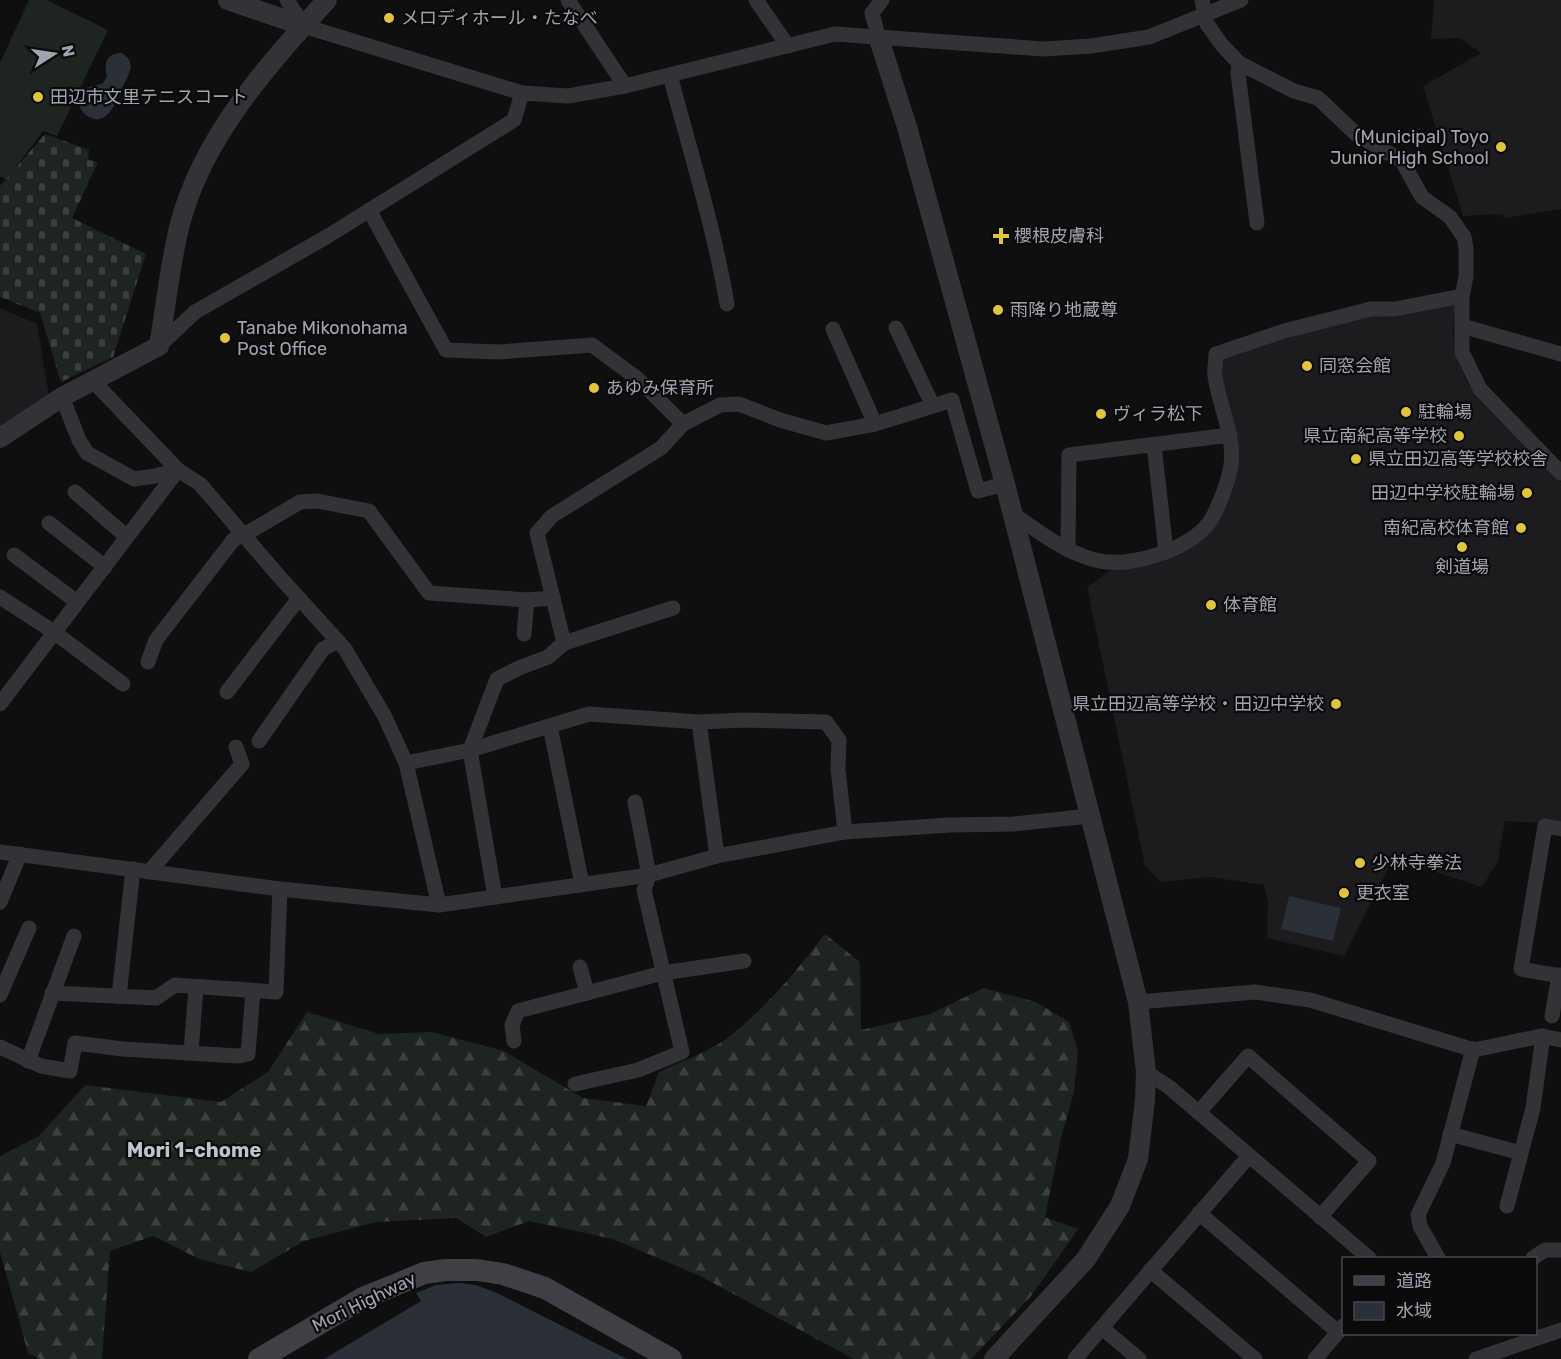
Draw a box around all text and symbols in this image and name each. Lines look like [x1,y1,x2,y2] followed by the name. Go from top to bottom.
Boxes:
[401,7,598,29] place label: メロディホール・たなべ
[382,11,396,25] marker: メロディホール・たなべ
[24,24,84,84] north arrow
[58,43,79,59] text: N
[50,86,248,108] place label: 田辺市文里テニスコート
[31,90,45,104] marker: 田辺市文里テニスコート
[1330,126,1489,169] place label: (Municipal) Toyo Junior High School
[1494,140,1508,154] marker: (Municipal) Toyo Junior High School
[1014,225,1104,247] place label: 櫻根皮膚科
[992,227,1010,245] marker: 櫻根皮膚科
[1010,299,1118,321] place label: 雨降り地蔵尊
[991,303,1005,317] marker: 雨降り地蔵尊
[237,317,408,360] place label: Tanabe Mikonohama Post Office
[218,331,232,345] marker: Tanabe Mikonohama Post Office
[1319,355,1391,377] place label: 同窓会館
[1300,359,1314,373] marker: 同窓会館
[606,377,714,399] place label: あゆみ保育所
[587,381,601,395] marker: あゆみ保育所
[1418,401,1472,423] place label: 駐輪場
[1113,403,1203,425] place label: ヴィラ松下
[1399,405,1413,419] marker: 駐輪場
[1094,407,1108,421] marker: ヴィラ松下
[1303,425,1447,447] place label: 県立南紀高等学校
[1452,429,1466,443] marker: 県立南紀高等学校
[1368,448,1548,470] place label: 県立田辺高等学校校舎
[1349,452,1363,466] marker: 県立田辺高等学校校舎
[1371,482,1515,504] place label: 田辺中学校駐輪場
[1520,486,1534,500] marker: 田辺中学校駐輪場
[1383,517,1509,539] place label: 南紀高校体育館
[1514,521,1528,535] marker: 南紀高校体育館
[1455,540,1469,554] marker: 剣道場
[1435,556,1489,578] place label: 剣道場
[1223,594,1277,616] place label: 体育館
[1204,598,1218,612] marker: 体育館
[1072,693,1324,715] place label: 県立田辺高等学校・田辺中学校
[1329,697,1343,711] marker: 県立田辺高等学校・田辺中学校
[1372,852,1462,874] place label: 少林寺拳法
[1353,856,1367,870] marker: 少林寺拳法
[1356,882,1410,904] place label: 更衣室
[1337,886,1351,900] marker: 更衣室
[127,1138,261,1162] district label: Mori 1-chome
[1342,1257,1537,1335] legend
[308,1267,420,1337] street label: Mori Highway
[1396,1270,1432,1292] text: 道路
[1396,1300,1432,1322] text: 水域

